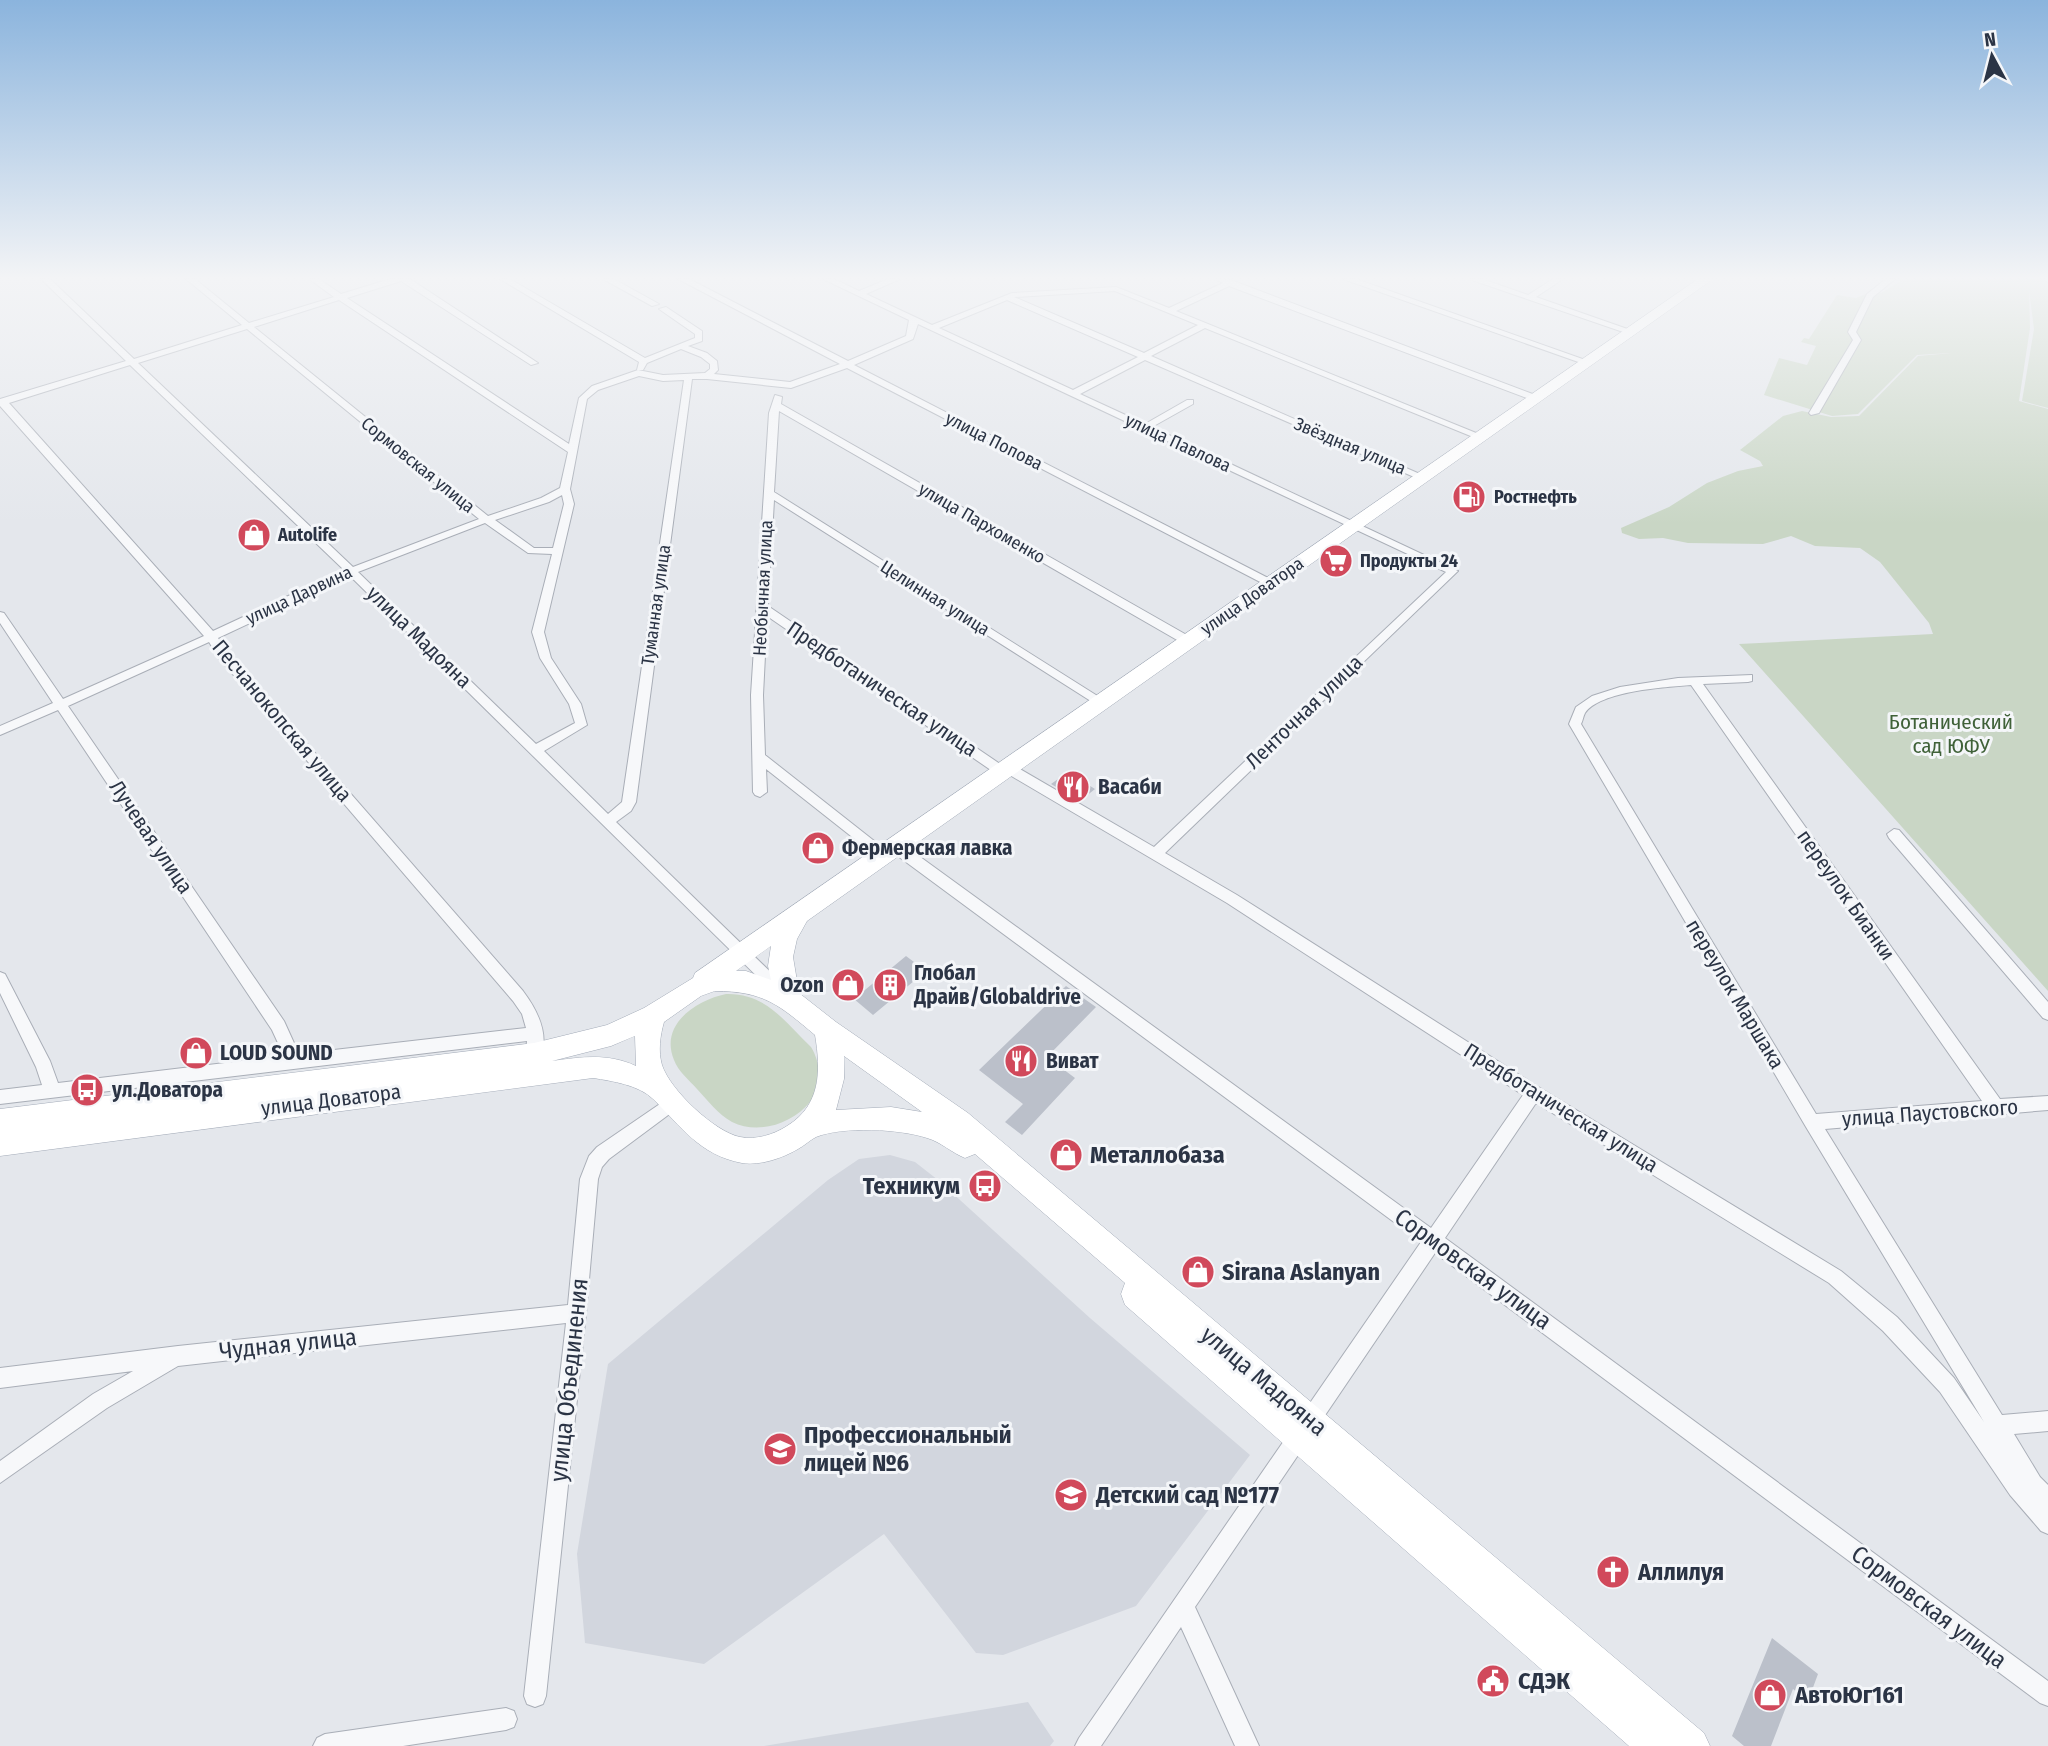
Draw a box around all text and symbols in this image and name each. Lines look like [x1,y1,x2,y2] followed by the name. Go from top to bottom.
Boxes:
[1957,21,2027,91] north arrow
[1983,28,1997,52] text: N
[942,407,1047,475] street label: улица Попова
[1122,409,1235,477] street label: улица Павлова
[357,412,480,518] street label: Сормовская улица
[1291,413,1409,480] street label: Звёздная улица
[915,478,1049,568] street label: улица Пархоменко
[1450,478,1488,516] fuel station icon: Ростнефть
[1494,486,1577,508] place label: Ростнефть
[235,516,273,554] shop icon: Autolife
[748,519,778,657] street label: Необычная улица
[277,524,337,546] place label: Autolife
[1317,542,1355,580] supermarket icon: Продукты 24
[637,543,675,667] street label: Туманная улица
[1360,550,1458,572] place label: Продукты 24
[1196,552,1308,640] street label: улица Доватора
[876,556,994,640] street label: Целинная улица
[242,561,356,629] street label: улица Дарвина
[361,580,477,694] street label: улица Мадояна
[782,616,982,762] street label: Предботаническая улица
[207,635,357,807] street label: Песчанокопская улица
[1240,650,1368,774] street label: Ленточная улица
[1889,709,2013,759] park label: Ботанический сад ЮФУ
[1054,768,1092,806] restaurant icon: Васаби
[1098,774,1162,800] place label: Васаби
[104,775,198,899] street label: Лучевая улица
[1791,825,1901,965] street label: переулок Бианки
[799,829,837,867] shop icon: Фермерская лавка
[842,835,1012,861] place label: Фермерская лавка
[1680,914,1790,1074] street label: переулок Маршака
[913,960,1081,1010] place label: Глобал Драйв/Globaldrive
[829,966,867,1004] shop icon: Ozon
[871,966,909,1004] building icon: Глобал Драйв/Globaldrive
[780,972,824,998] place label: Ozon
[177,1034,215,1072] shop icon: LOUD SOUND
[1459,1038,1663,1178] street label: Предботаническая улица
[220,1040,333,1066] place label: LOUD SOUND
[1002,1042,1040,1080] restaurant icon: Виват
[1046,1048,1099,1074] place label: Виват
[68,1071,106,1109] bus stop icon: ул.Доватора
[111,1077,223,1103] place label: ул.Доватора
[260,1079,402,1121] street label: улица Доватора
[1841,1094,2019,1132] street label: улица Паустовского
[1047,1136,1085,1174] shop icon: Металлобаза
[1090,1141,1225,1169] place label: Металлобаза
[966,1167,1004,1205] bus stop icon: Техникум
[863,1172,960,1200] place label: Техникум
[1389,1203,1557,1335] street label: Сормовская улица
[1179,1253,1217,1291] shop icon: Sirana Aslanyan
[1222,1258,1380,1286] place label: Sirana Aslanyan
[544,1277,594,1483] street label: улица Объединения
[1195,1320,1333,1442] street label: улица Мадояна
[218,1323,358,1365] street label: Чудная улица
[804,1421,1012,1477] place label: Профессиональный лицей №6
[761,1430,799,1468] school or university icon: Профессиональный лицей №6
[1052,1476,1090,1514] school or university icon: Детский сад №177
[1095,1481,1279,1509] place label: Детский сад №177
[1846,1540,2012,1674] street label: Сормовская улица
[1594,1553,1632,1591] church icon: Аллилуя
[1637,1558,1724,1586] place label: Аллилуя
[1474,1662,1512,1700] public building icon: СДЭК
[1518,1667,1570,1695] place label: СДЭК
[1751,1676,1789,1714] shop icon: АвтоЮг161
[1794,1681,1904,1709] place label: АвтоЮг161

